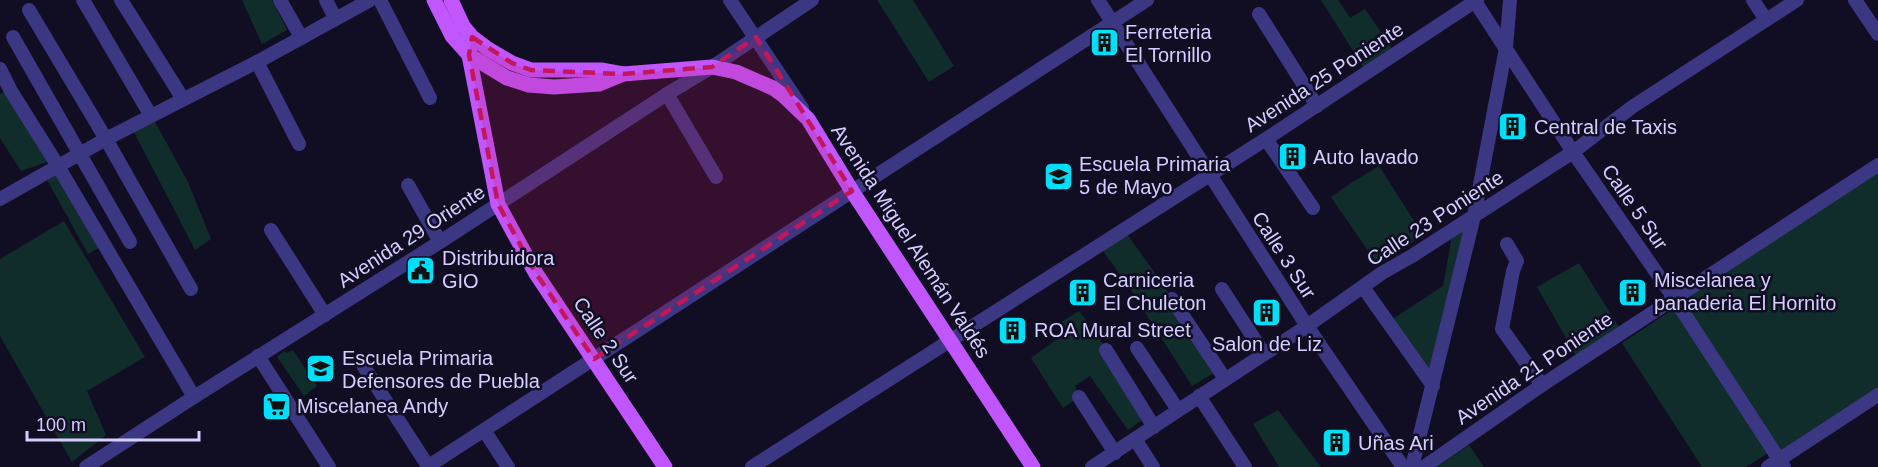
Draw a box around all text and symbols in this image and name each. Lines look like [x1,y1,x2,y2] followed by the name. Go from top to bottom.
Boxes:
[1241,18,1407,136] street label: Avenida 25 Poniente
[1125,21,1213,66] place label: Ferreteria El Tornillo
[1088,27,1120,59] building icon: Ferreteria El Tornillo
[1497,111,1529,143] building icon: Central de Taxis
[1534,116,1677,138] place label: Central de Taxis
[827,120,995,362] street label: Avenida Miguel Alemán Valdés
[1276,141,1308,173] building icon: Auto lavado
[1313,146,1419,168] place label: Auto lavado
[1079,153,1231,198] place label: Escuela Primaria 5 de Mayo
[1042,160,1074,192] school or university icon: Escuela Primaria 5 de Mayo
[1598,160,1673,254] street label: Calle 5 Sur
[1363,166,1507,270] street label: Calle 23 Poniente
[333,180,489,292] street label: Avenida 29 Oriente
[1248,208,1320,303] street label: Calle 3 Sur
[442,247,555,292] place label: Distribuidora GIO
[405,254,437,286] public building icon: Distribuidora GIO
[1103,269,1206,314] place label: Carniceria El Chuleton
[1654,269,1836,314] place label: Miscelanea y panaderia El Hornito
[1066,276,1098,308] building icon: Carniceria El Chuleton
[1617,276,1649,308] building icon: Miscelanea y panaderia El Hornito
[569,293,643,387] street label: Calle 2 Sur
[1251,297,1283,329] building icon: Salon de Liz
[1451,307,1617,429] street label: Avenida 21 Poniente
[997,314,1029,346] building icon: ROA Mural Street
[1034,319,1191,341] place label: ROA Mural Street
[1212,333,1322,355] place label: Salon de Liz
[342,347,541,392] place label: Escuela Primaria Defensores de Puebla
[305,353,337,385] school or university icon: Escuela Primaria Defensores de Puebla
[260,390,292,422] supermarket icon: Miscelanea Andy
[297,395,448,417] place label: Miscelanea Andy
[27,404,200,442] scale bar
[36,415,86,435] text: 100 m
[1321,427,1353,459] building icon: Uñas Ari
[1358,432,1434,454] place label: Uñas Ari

